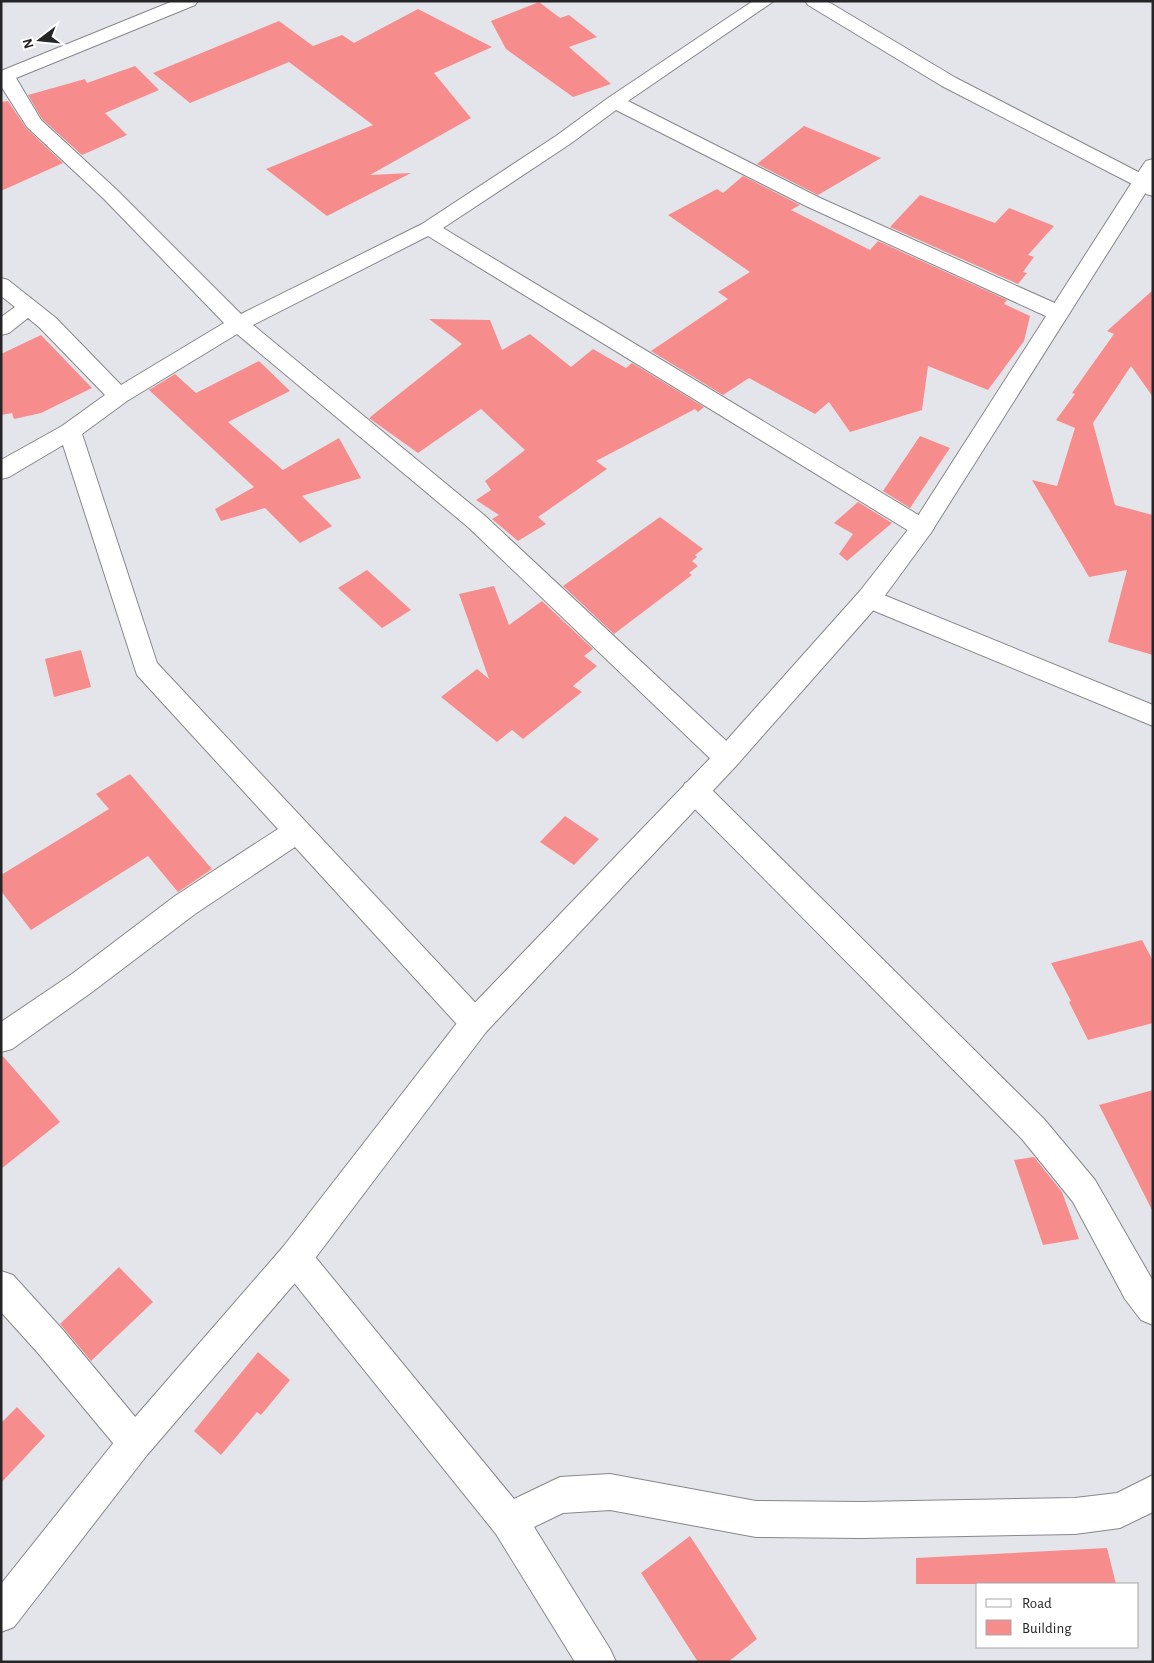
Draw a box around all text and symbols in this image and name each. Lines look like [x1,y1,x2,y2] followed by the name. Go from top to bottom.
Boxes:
[15,15,65,65] north arrow
[20,37,37,50] text: N
[976,1583,1139,1648] legend
[1022,1596,1052,1611] text: Road
[1022,1621,1072,1636] text: Building

